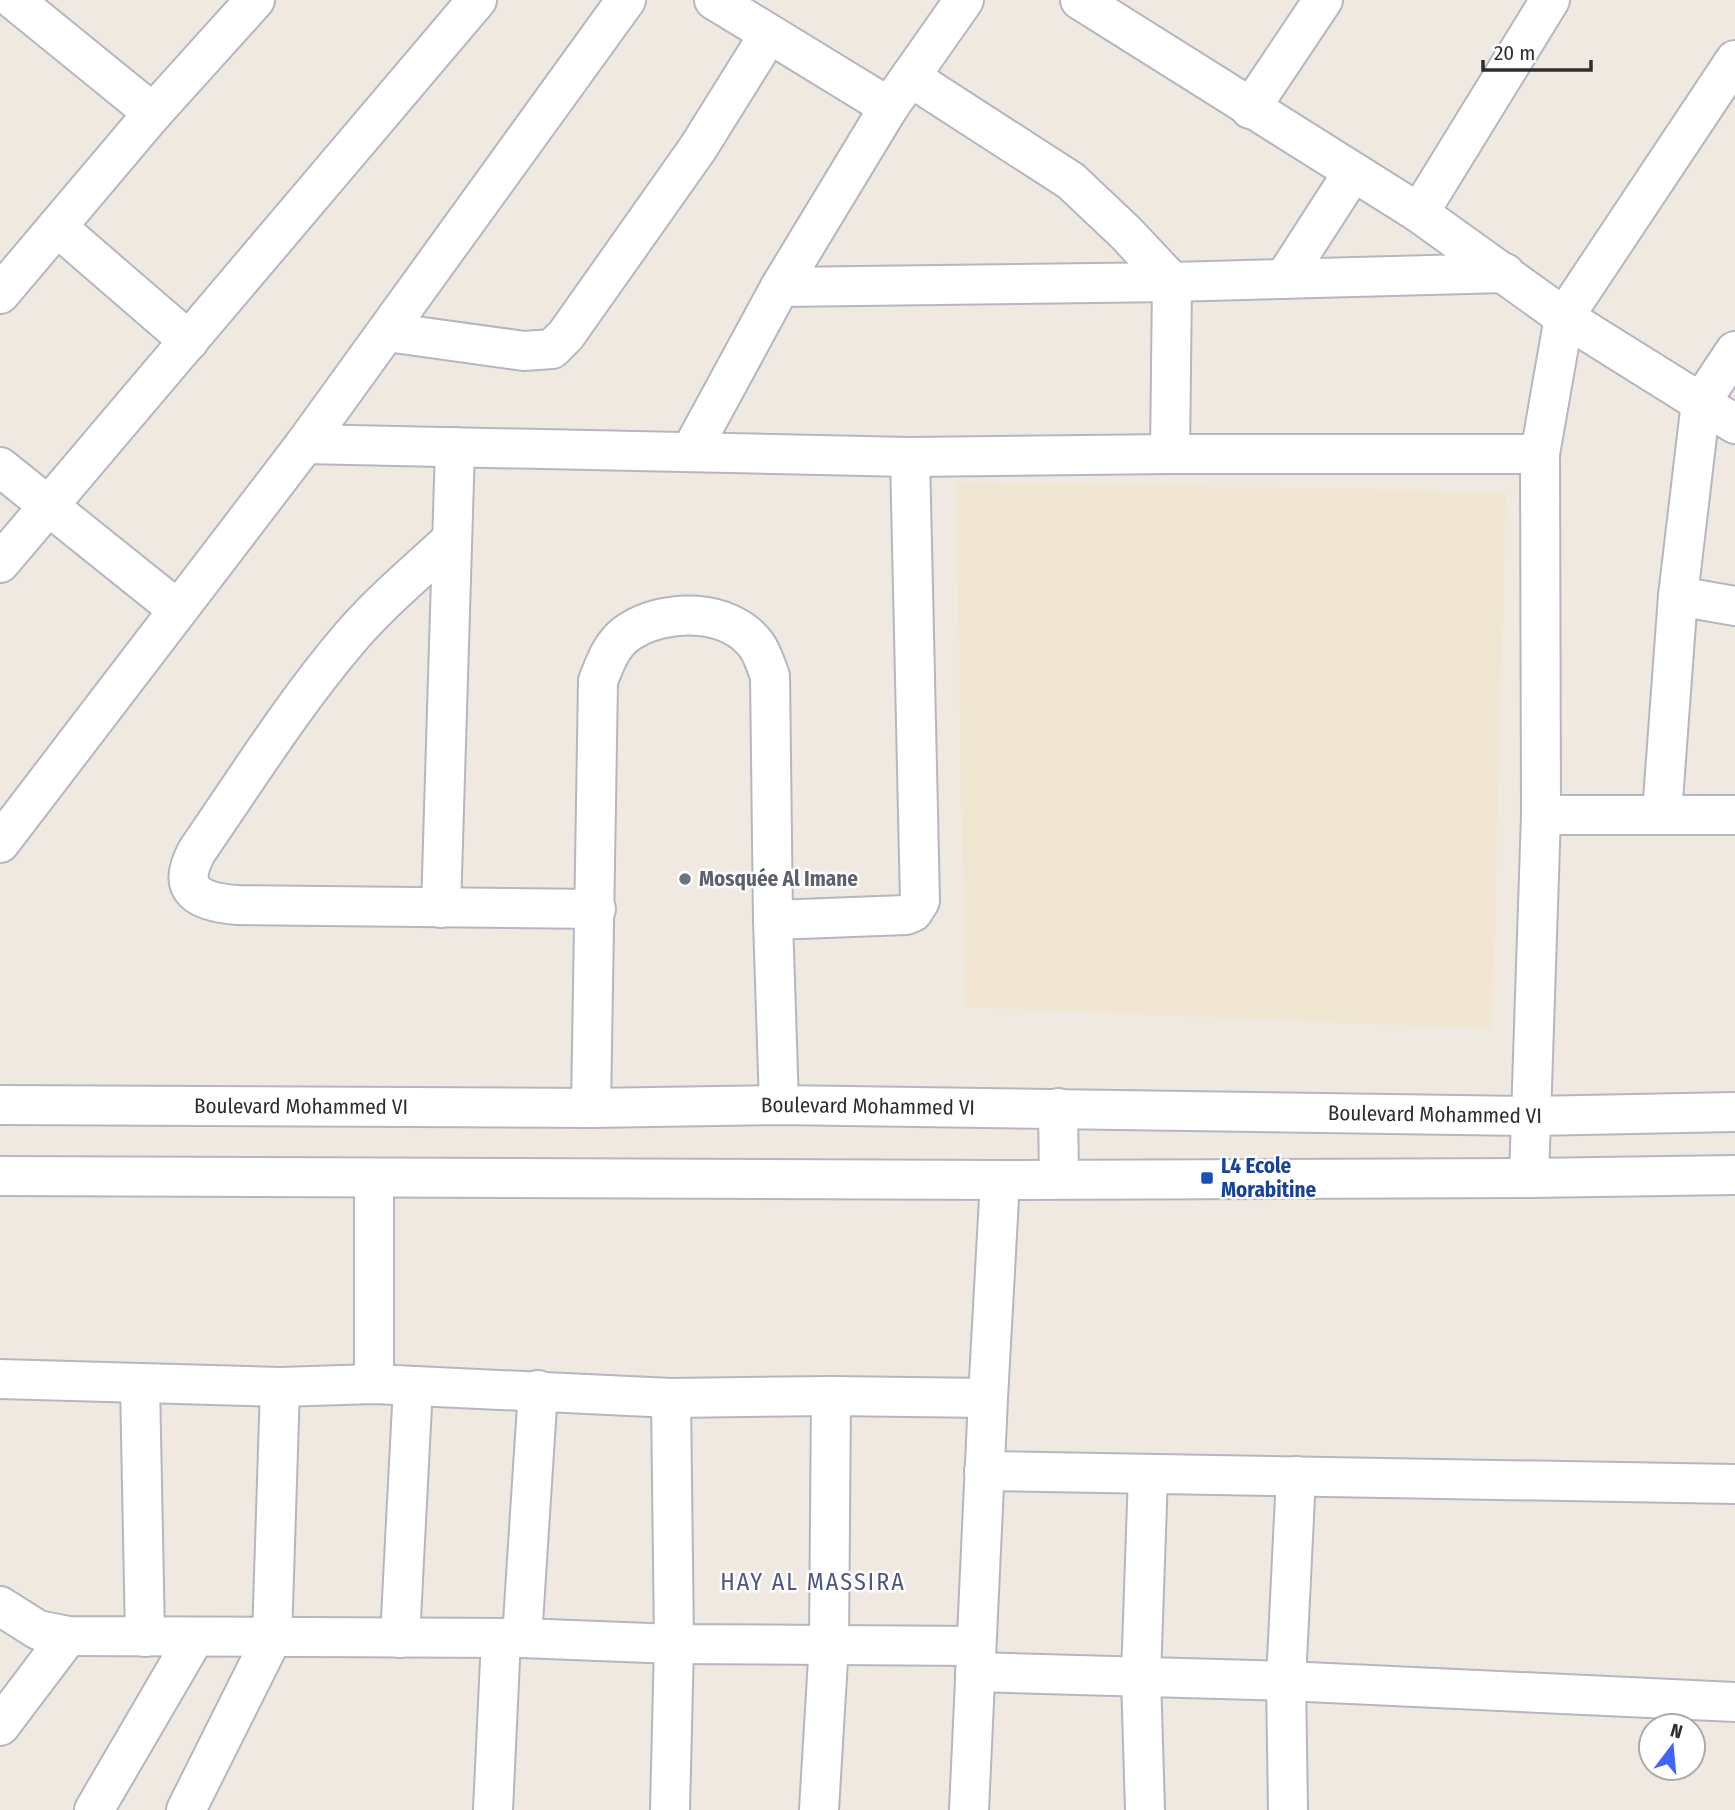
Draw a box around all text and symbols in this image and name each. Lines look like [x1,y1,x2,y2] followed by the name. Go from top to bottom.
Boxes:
[1483,28,1592,72] scale bar
[1494,40,1535,66] text: 20 m
[699,866,858,892] place label: Mosquée Al Imane
[677,871,693,887] marker: Mosquée Al Imane
[761,1092,975,1121] street label: Boulevard Mohammed VI
[194,1093,408,1120] street label: Boulevard Mohammed VI
[1328,1100,1542,1129] street label: Boulevard Mohammed VI
[1221,1153,1317,1203] place label: L4 Ecole Morabitine
[1199,1170,1215,1186] marker: L4 Ecole Morabitine
[720,1568,906,1596] district label: HAY AL MASSIRA
[1637,1712,1707,1782] north arrow
[1668,1719,1685,1744] text: N

